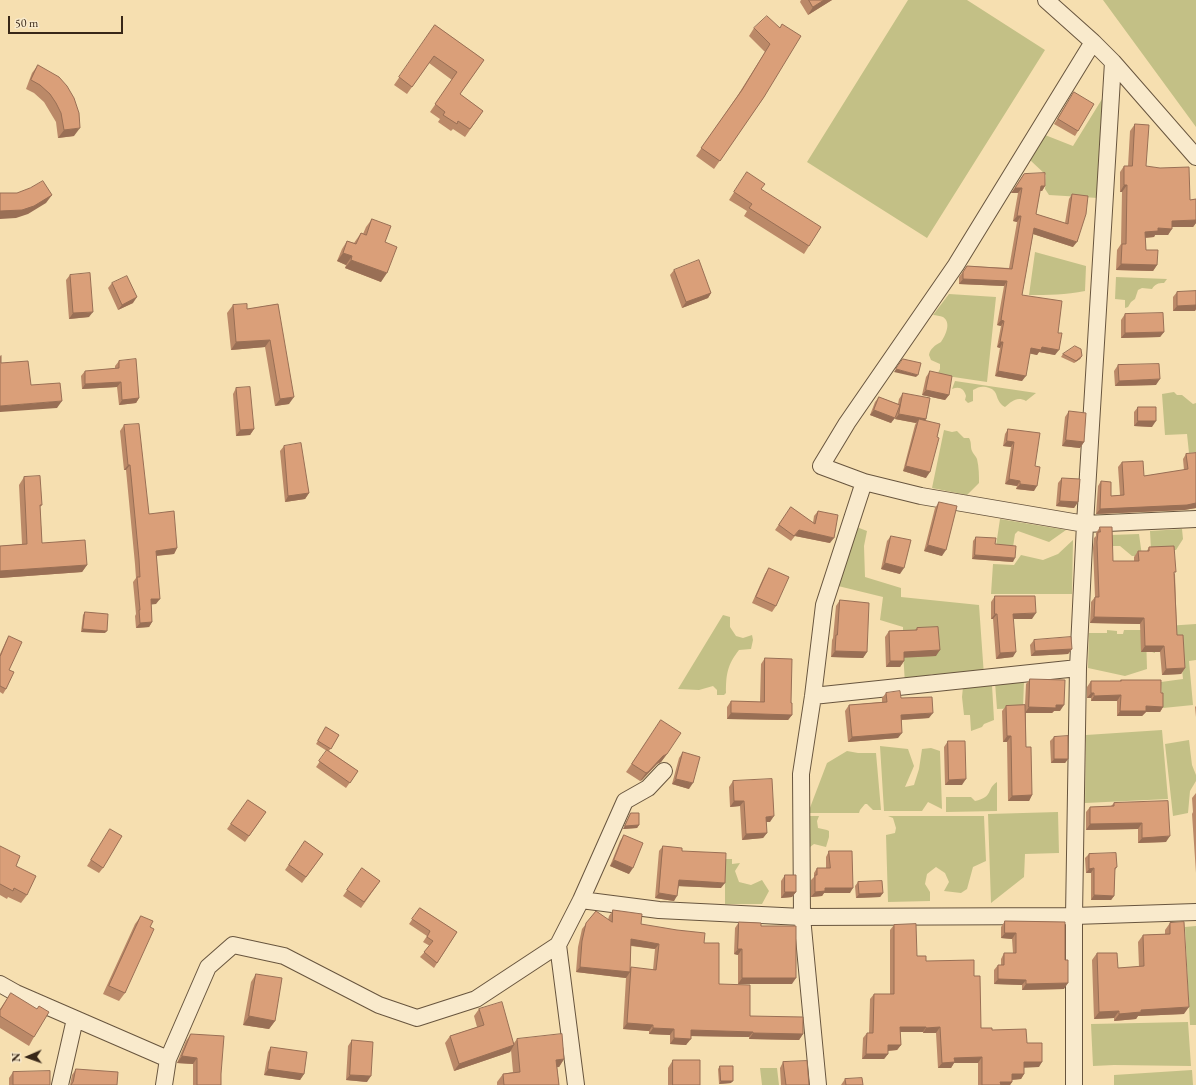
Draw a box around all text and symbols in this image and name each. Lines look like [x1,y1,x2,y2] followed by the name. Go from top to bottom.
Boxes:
[10,8,125,34] scale bar
[15,15,38,31] text: 50 m
[8,1037,48,1077] north arrow
[9,1053,23,1062] text: N

